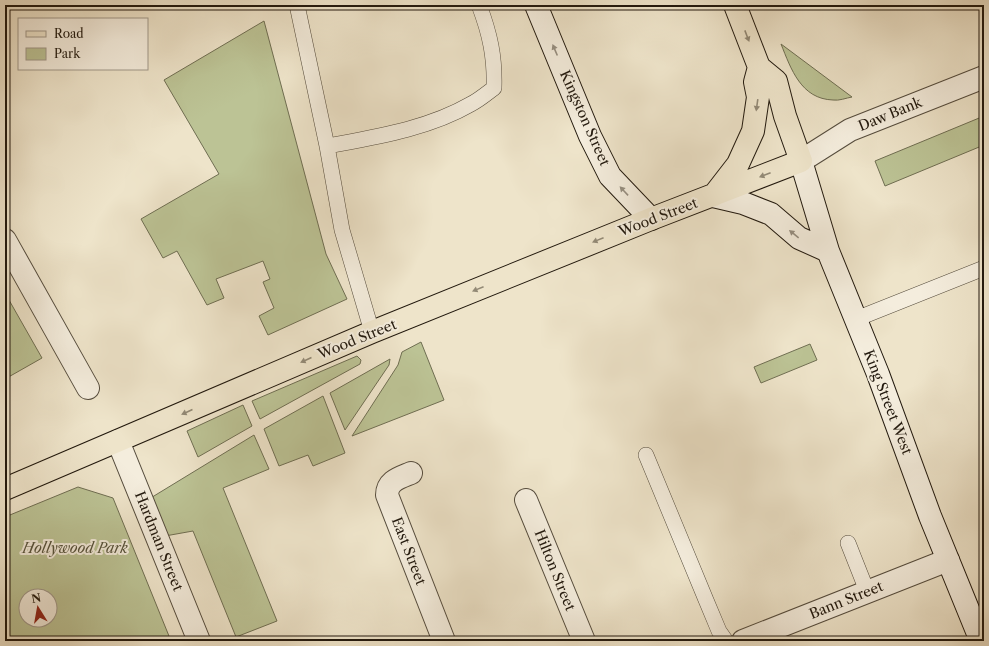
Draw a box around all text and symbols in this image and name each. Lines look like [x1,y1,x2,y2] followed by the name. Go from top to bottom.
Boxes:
[18,18,148,70] legend
[54,26,84,41] text: Road
[745,30,751,42] one-way arrow
[552,45,558,56] one-way arrow
[54,46,81,61] text: Park
[556,67,614,169] street label: Kingston Street
[855,93,925,135] street label: Daw Bank
[754,99,760,111] one-way arrow
[759,173,771,179] one-way arrow
[619,186,629,196] one-way arrow
[615,194,700,241] street label: Wood Street
[788,229,799,238] one-way arrow
[592,238,604,244] one-way arrow
[471,287,483,293] one-way arrow
[314,315,399,363] street label: Wood Street
[860,347,916,457] street label: King Street West
[300,357,312,363] one-way arrow
[181,409,192,415] one-way arrow
[131,488,187,594] street label: Hardman Street
[388,514,430,588] street label: East Street
[531,527,579,613] street label: Hilton Street
[21,539,128,557] park label: Hollywood Park
[806,577,886,623] street label: Bann Street
[18,588,58,628] north arrow
[30,590,43,606] text: N

